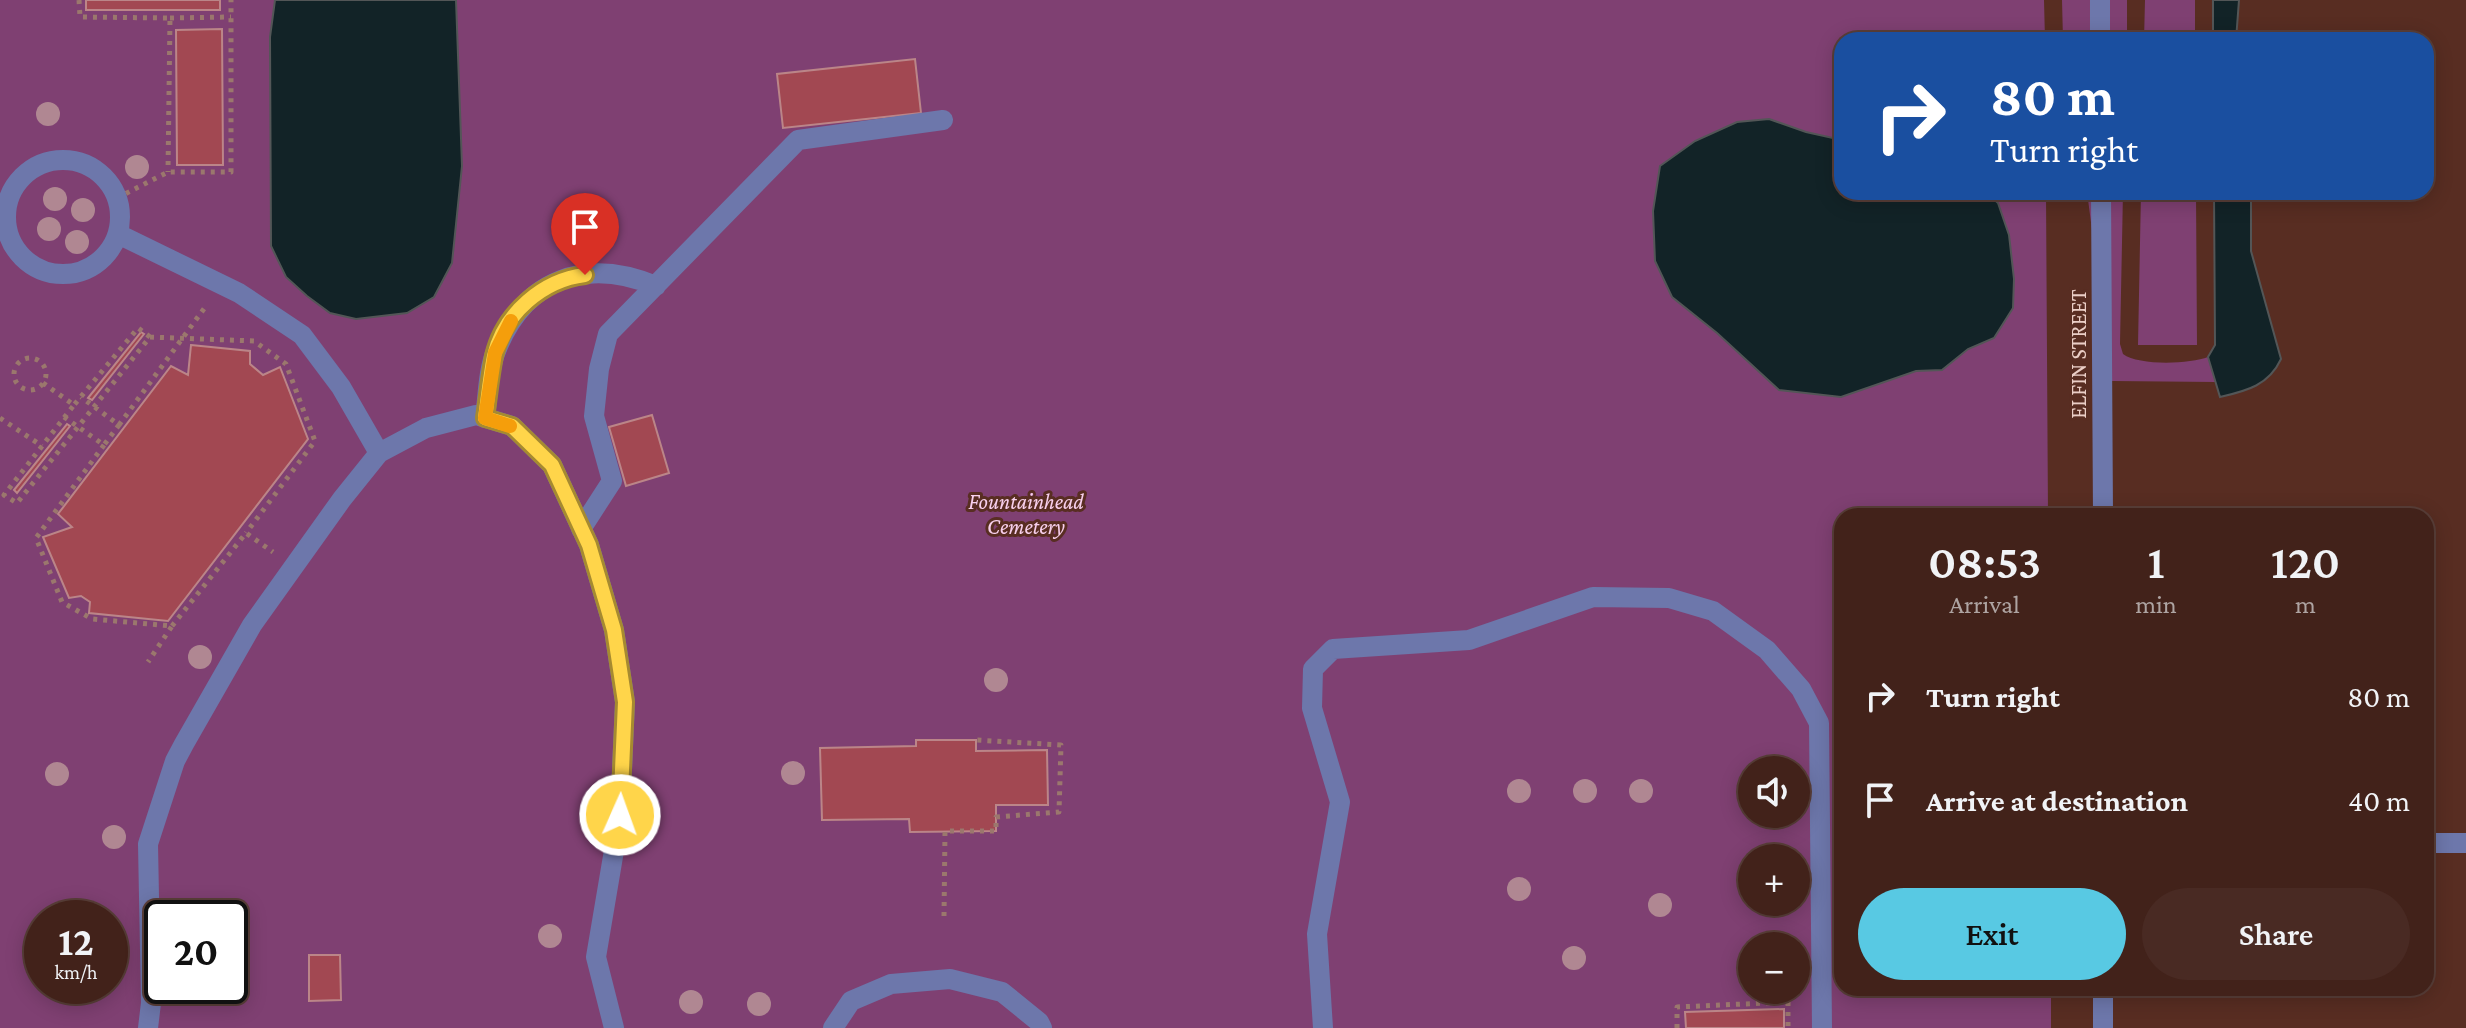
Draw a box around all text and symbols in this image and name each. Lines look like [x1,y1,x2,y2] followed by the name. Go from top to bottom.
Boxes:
[1858,64,1962,168] icon: right
[1990,65,2115,127] text: 80 m
[1990,130,2138,170] text: Turn right
[551,193,619,275] pin
[563,205,607,249] icon: arrive
[2066,289,2091,419] street label: ELFIN STREET
[968,489,1084,539] park label: Fountainhead Cemetery
[1928,535,2041,588] text: 08:53
[2147,535,2165,588] text: 1
[2271,535,2340,588] text: 120
[1949,590,2020,619] text: Arrival
[2135,590,2177,619] text: min
[2295,590,2316,619] text: m
[1858,674,1902,718] icon: right
[1926,680,2060,713] text: Turn right
[2347,680,2410,713] text: 80 m
[1738,756,1810,1004] map controls
[1738,756,1810,828] button: sound
[578,773,662,857] position arrow
[1858,778,1902,822] icon: arrive
[1926,784,2188,817] text: Arrive at destination
[2348,784,2410,817] text: 40 m
[1738,844,1810,916] button: +
[1858,888,2126,980] button: Exit
[2142,888,2410,980] button: Share
[144,900,248,1004] speed limit sign: 20
[58,919,94,964] text: 12
[1738,932,1810,1004] button: −
[54,961,98,983] text: km/h

